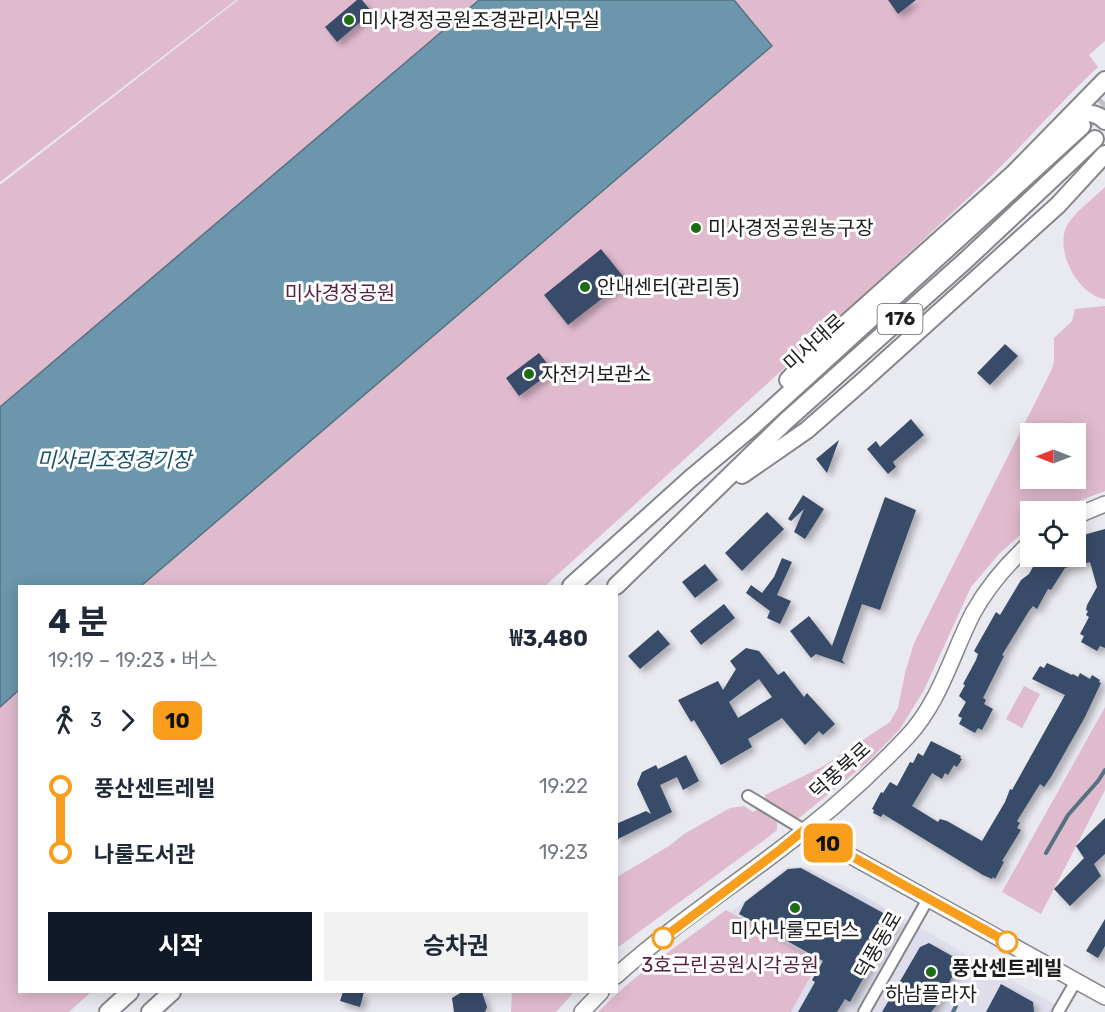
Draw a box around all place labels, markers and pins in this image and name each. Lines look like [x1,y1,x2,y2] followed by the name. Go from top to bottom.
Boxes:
[361,8,600,32] place label: 미사경정공원조경관리사무실
[342,13,356,27] marker: 미사경정공원조경관리사무실
[708,216,874,240] place label: 미사경정공원농구장
[689,221,703,235] marker: 미사경정공원농구장
[597,275,739,299] place label: 안내센터(관리동)
[578,280,592,294] marker: 안내센터(관리동)
[541,362,651,386] place label: 자전거보관소
[522,367,536,381] marker: 자전거보관소
[788,901,802,915] marker: 미사나룰모터스
[731,918,859,942] place label: 미사나룰모터스
[652,927,674,949] unlabelled marker
[996,931,1018,953] marker: 풍산센트레빌
[952,956,1062,980] place label: 풍산센트레빌
[924,965,938,979] marker: 하남플라자
[885,982,977,1006] place label: 하남플라자

